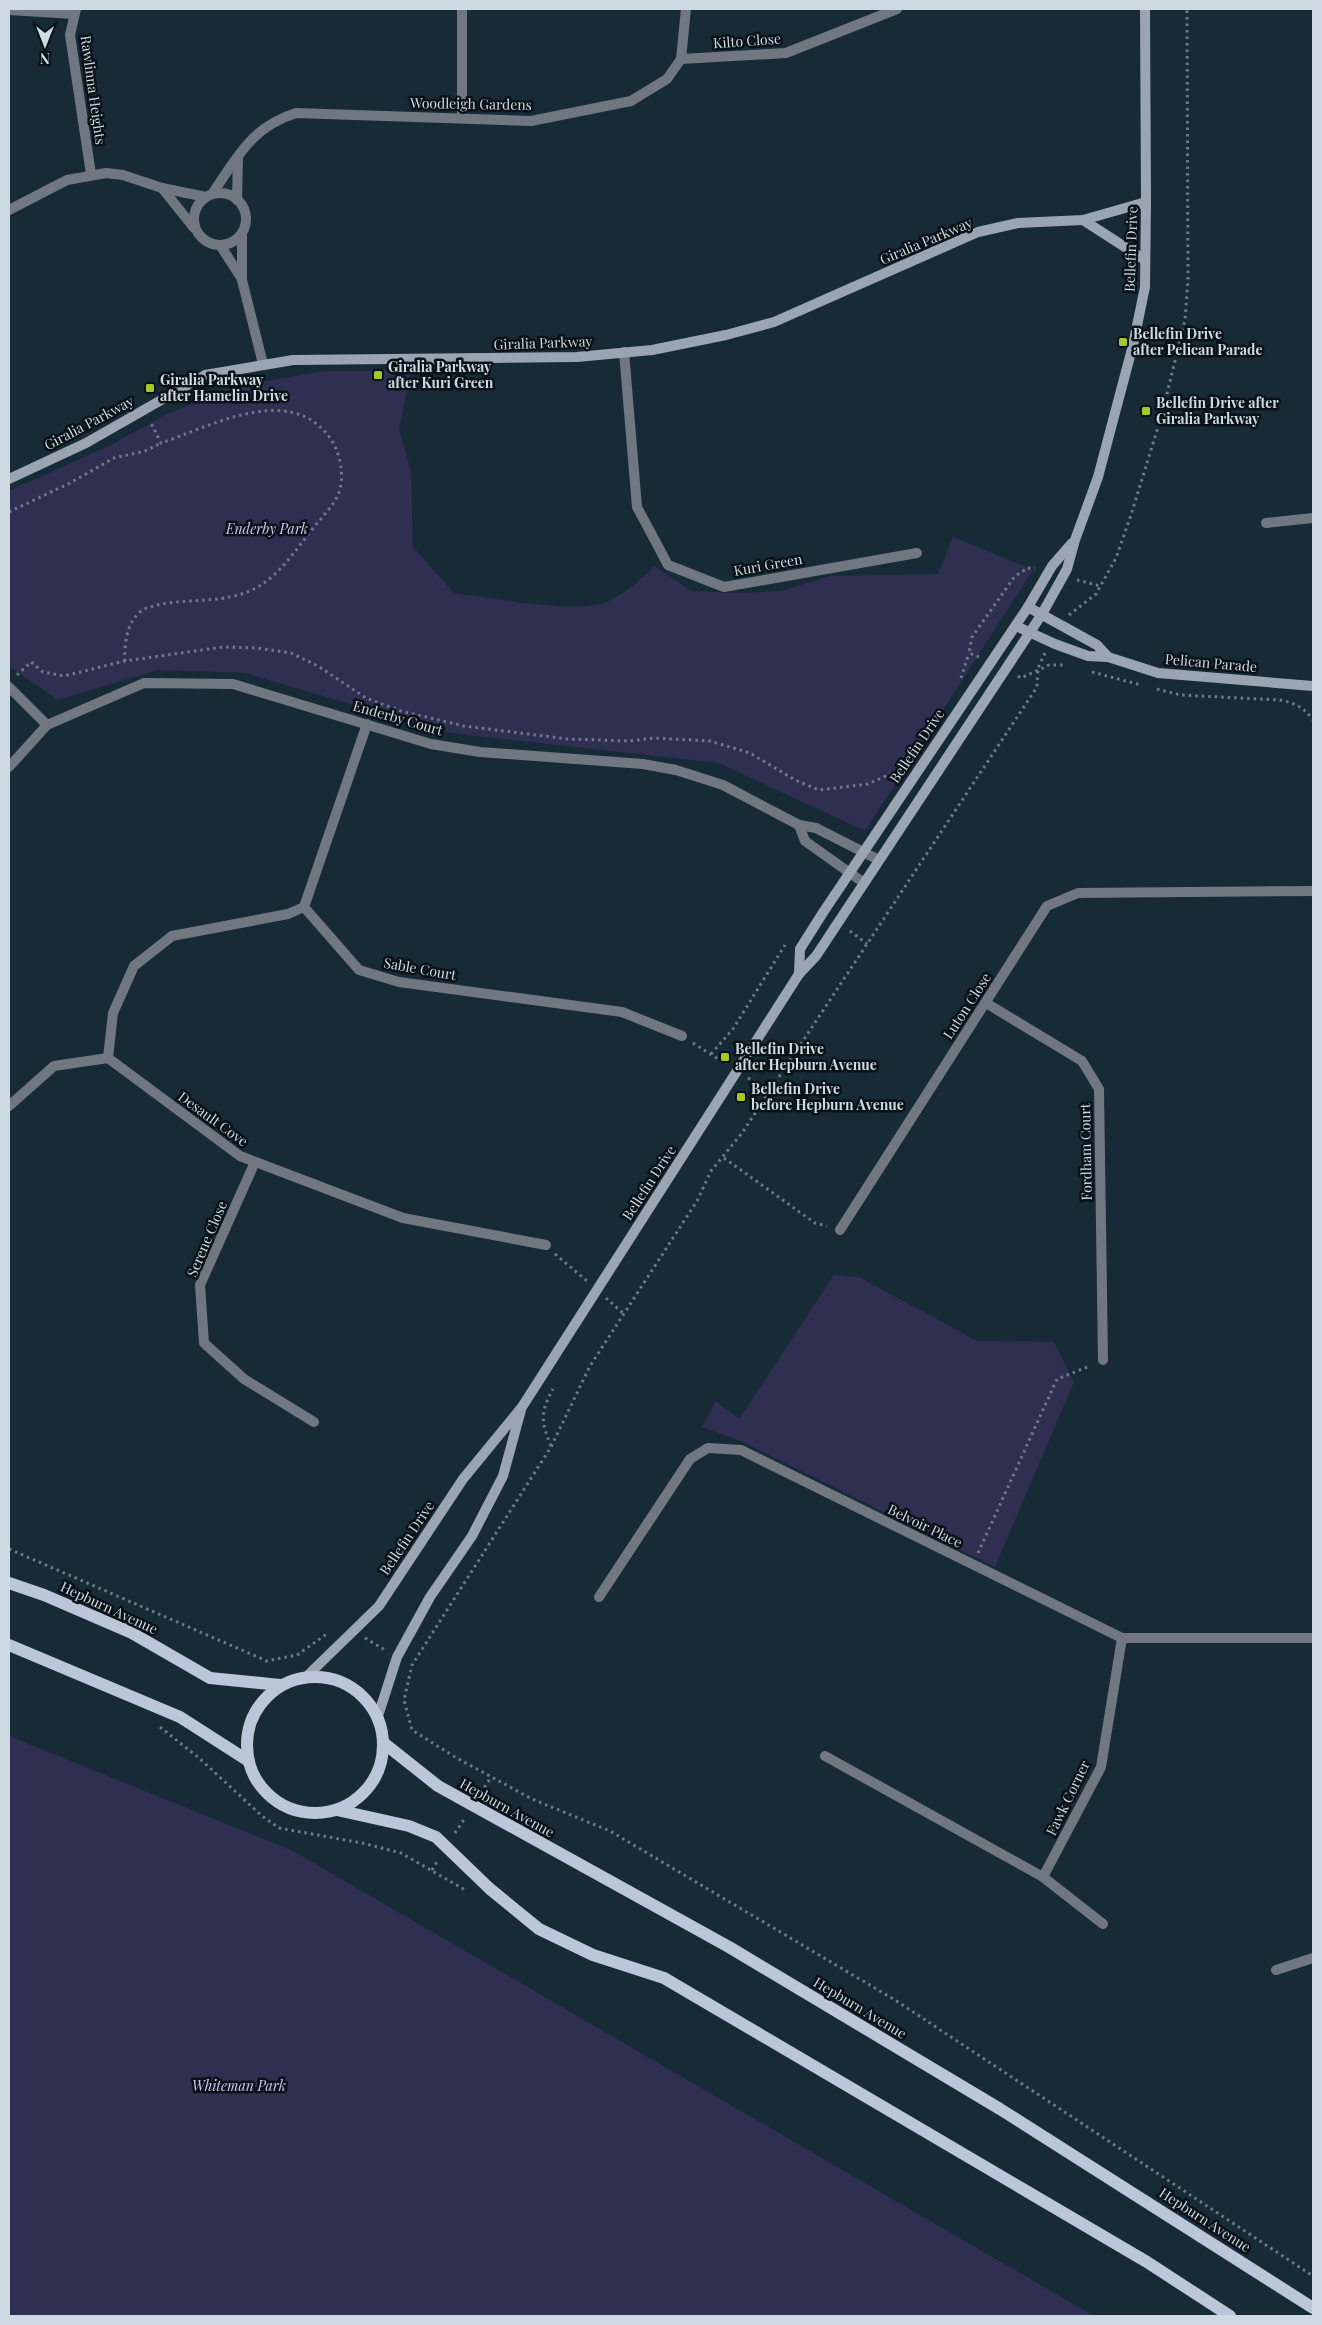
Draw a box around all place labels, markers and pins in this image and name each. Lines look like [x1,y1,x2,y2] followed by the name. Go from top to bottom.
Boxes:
[1133,324,1262,359] place label: Bellefin Drive after Pelican Parade
[1117,336,1129,348] marker: Bellefin Drive after Pelican Parade
[388,357,494,392] place label: Giralia Parkway after Kuri Green
[372,369,384,381] marker: Giralia Parkway after Kuri Green
[160,370,288,405] place label: Giralia Parkway after Hamelin Drive
[144,382,156,394] marker: Giralia Parkway after Hamelin Drive
[1156,393,1279,428] place label: Bellefin Drive after Giralia Parkway
[1140,405,1152,417] marker: Bellefin Drive after Giralia Parkway
[735,1039,877,1074] place label: Bellefin Drive after Hepburn Avenue
[719,1051,731,1063] marker: Bellefin Drive after Hepburn Avenue
[751,1079,904,1114] place label: Bellefin Drive before Hepburn Avenue
[735,1091,747,1103] marker: Bellefin Drive before Hepburn Avenue

